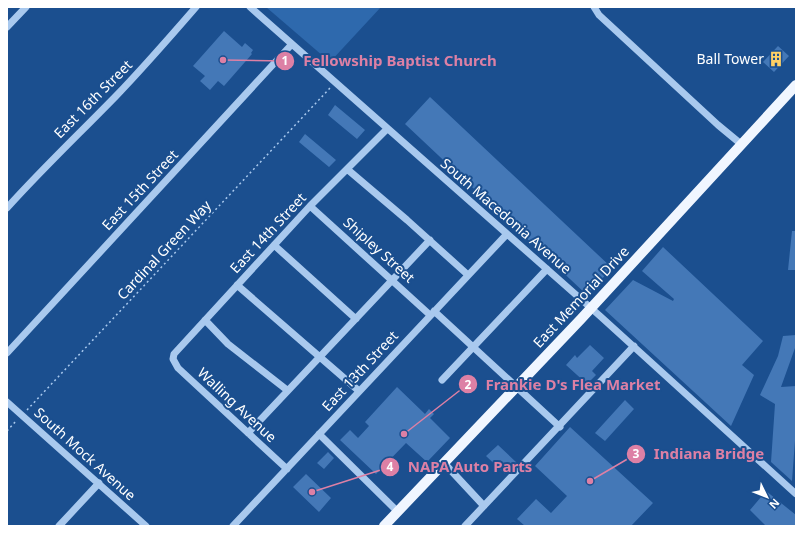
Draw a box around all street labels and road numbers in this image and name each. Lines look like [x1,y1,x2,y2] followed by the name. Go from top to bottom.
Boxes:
[49,55,136,142] street label: East 16th Street
[97,145,182,234] street label: East 15th Street
[437,154,576,278] street label: South Macedonia Avenue
[225,188,310,277] street label: East 14th Street
[112,195,215,304] street label: Cardinal Green Way
[340,213,419,287] street label: Shipley Street
[529,242,633,352] street label: East Memorial Drive
[317,326,402,415] street label: East 13th Street
[194,363,281,446] street label: Walling Avenue
[31,403,140,504] street label: South Mock Avenue

